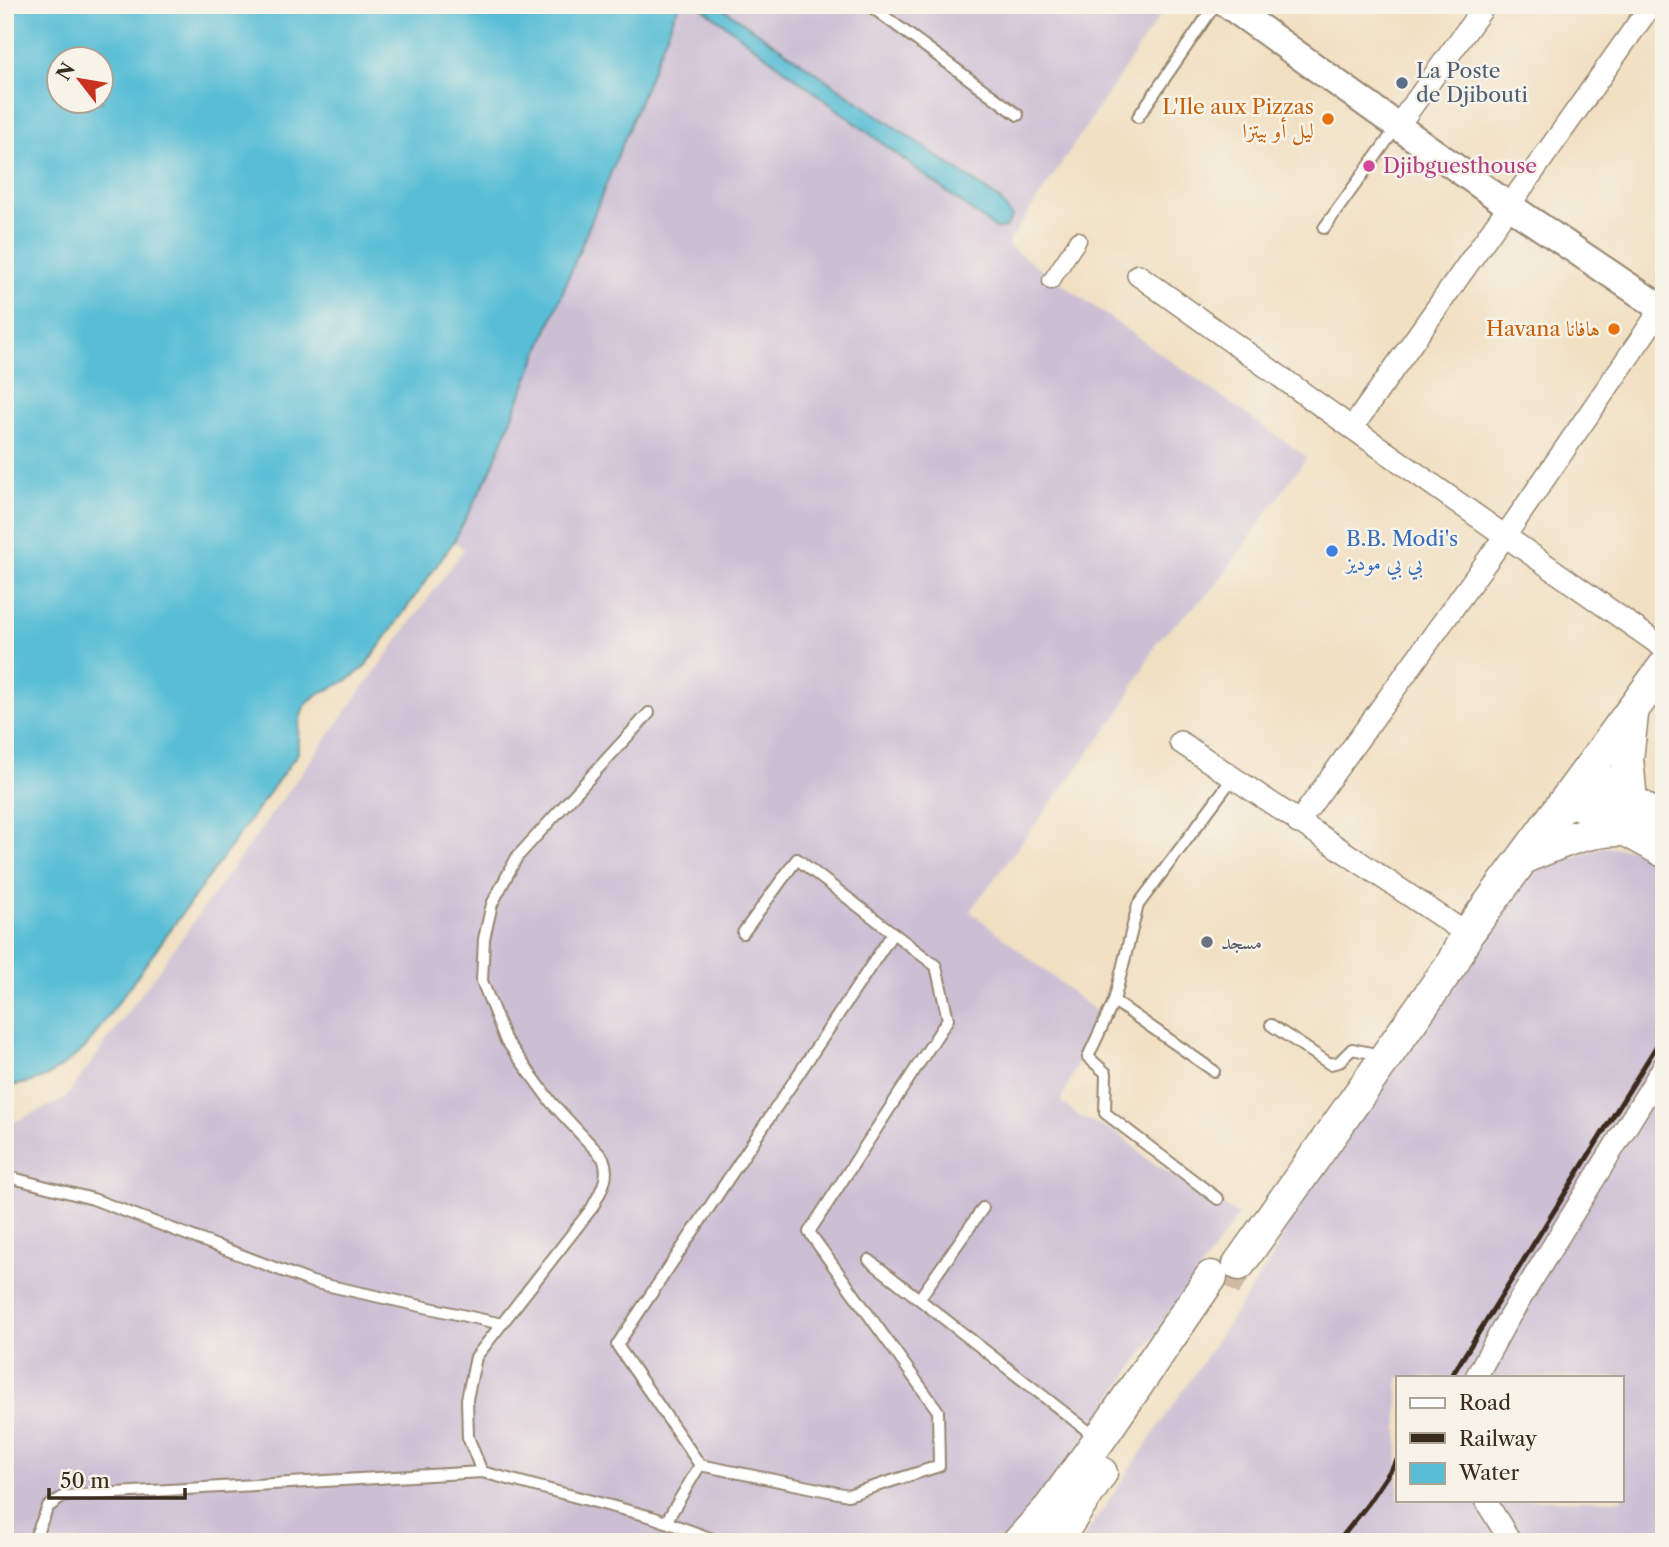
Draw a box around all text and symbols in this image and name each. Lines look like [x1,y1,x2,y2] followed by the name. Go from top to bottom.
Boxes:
[46,46,116,116] north arrow
[1416,58,1528,107] place label: La Poste de Djibouti
[52,59,80,85] text: N
[1394,75,1410,91] marker: La Poste de Djibouti
[1162,94,1314,146] place label: L'Ile aux Pizzas ليل أو بيتزا
[1320,111,1336,127] marker: L'Ile aux Pizzas ليل أو بيتزا
[1383,153,1537,178] place label: Djibguesthouse
[1361,158,1377,174] marker: Djibguesthouse
[1486,316,1600,341] place label: Havana هافانا
[1606,321,1622,337] marker: Havana هافانا
[1344,526,1458,580] place label: B.B. Modi's بي بي موديز
[1324,543,1340,559] marker: B.B. Modi's بي بي موديز
[1221,929,1262,954] place label: مسجد
[1199,934,1215,950] marker: مسجد
[1396,1376,1624,1502] legend
[1459,1390,1511,1415] text: Road
[1459,1426,1537,1451] text: Railway
[49,1456,186,1500] scale bar
[1458,1460,1519,1485] text: Water
[60,1468,110,1493] text: 50 m

